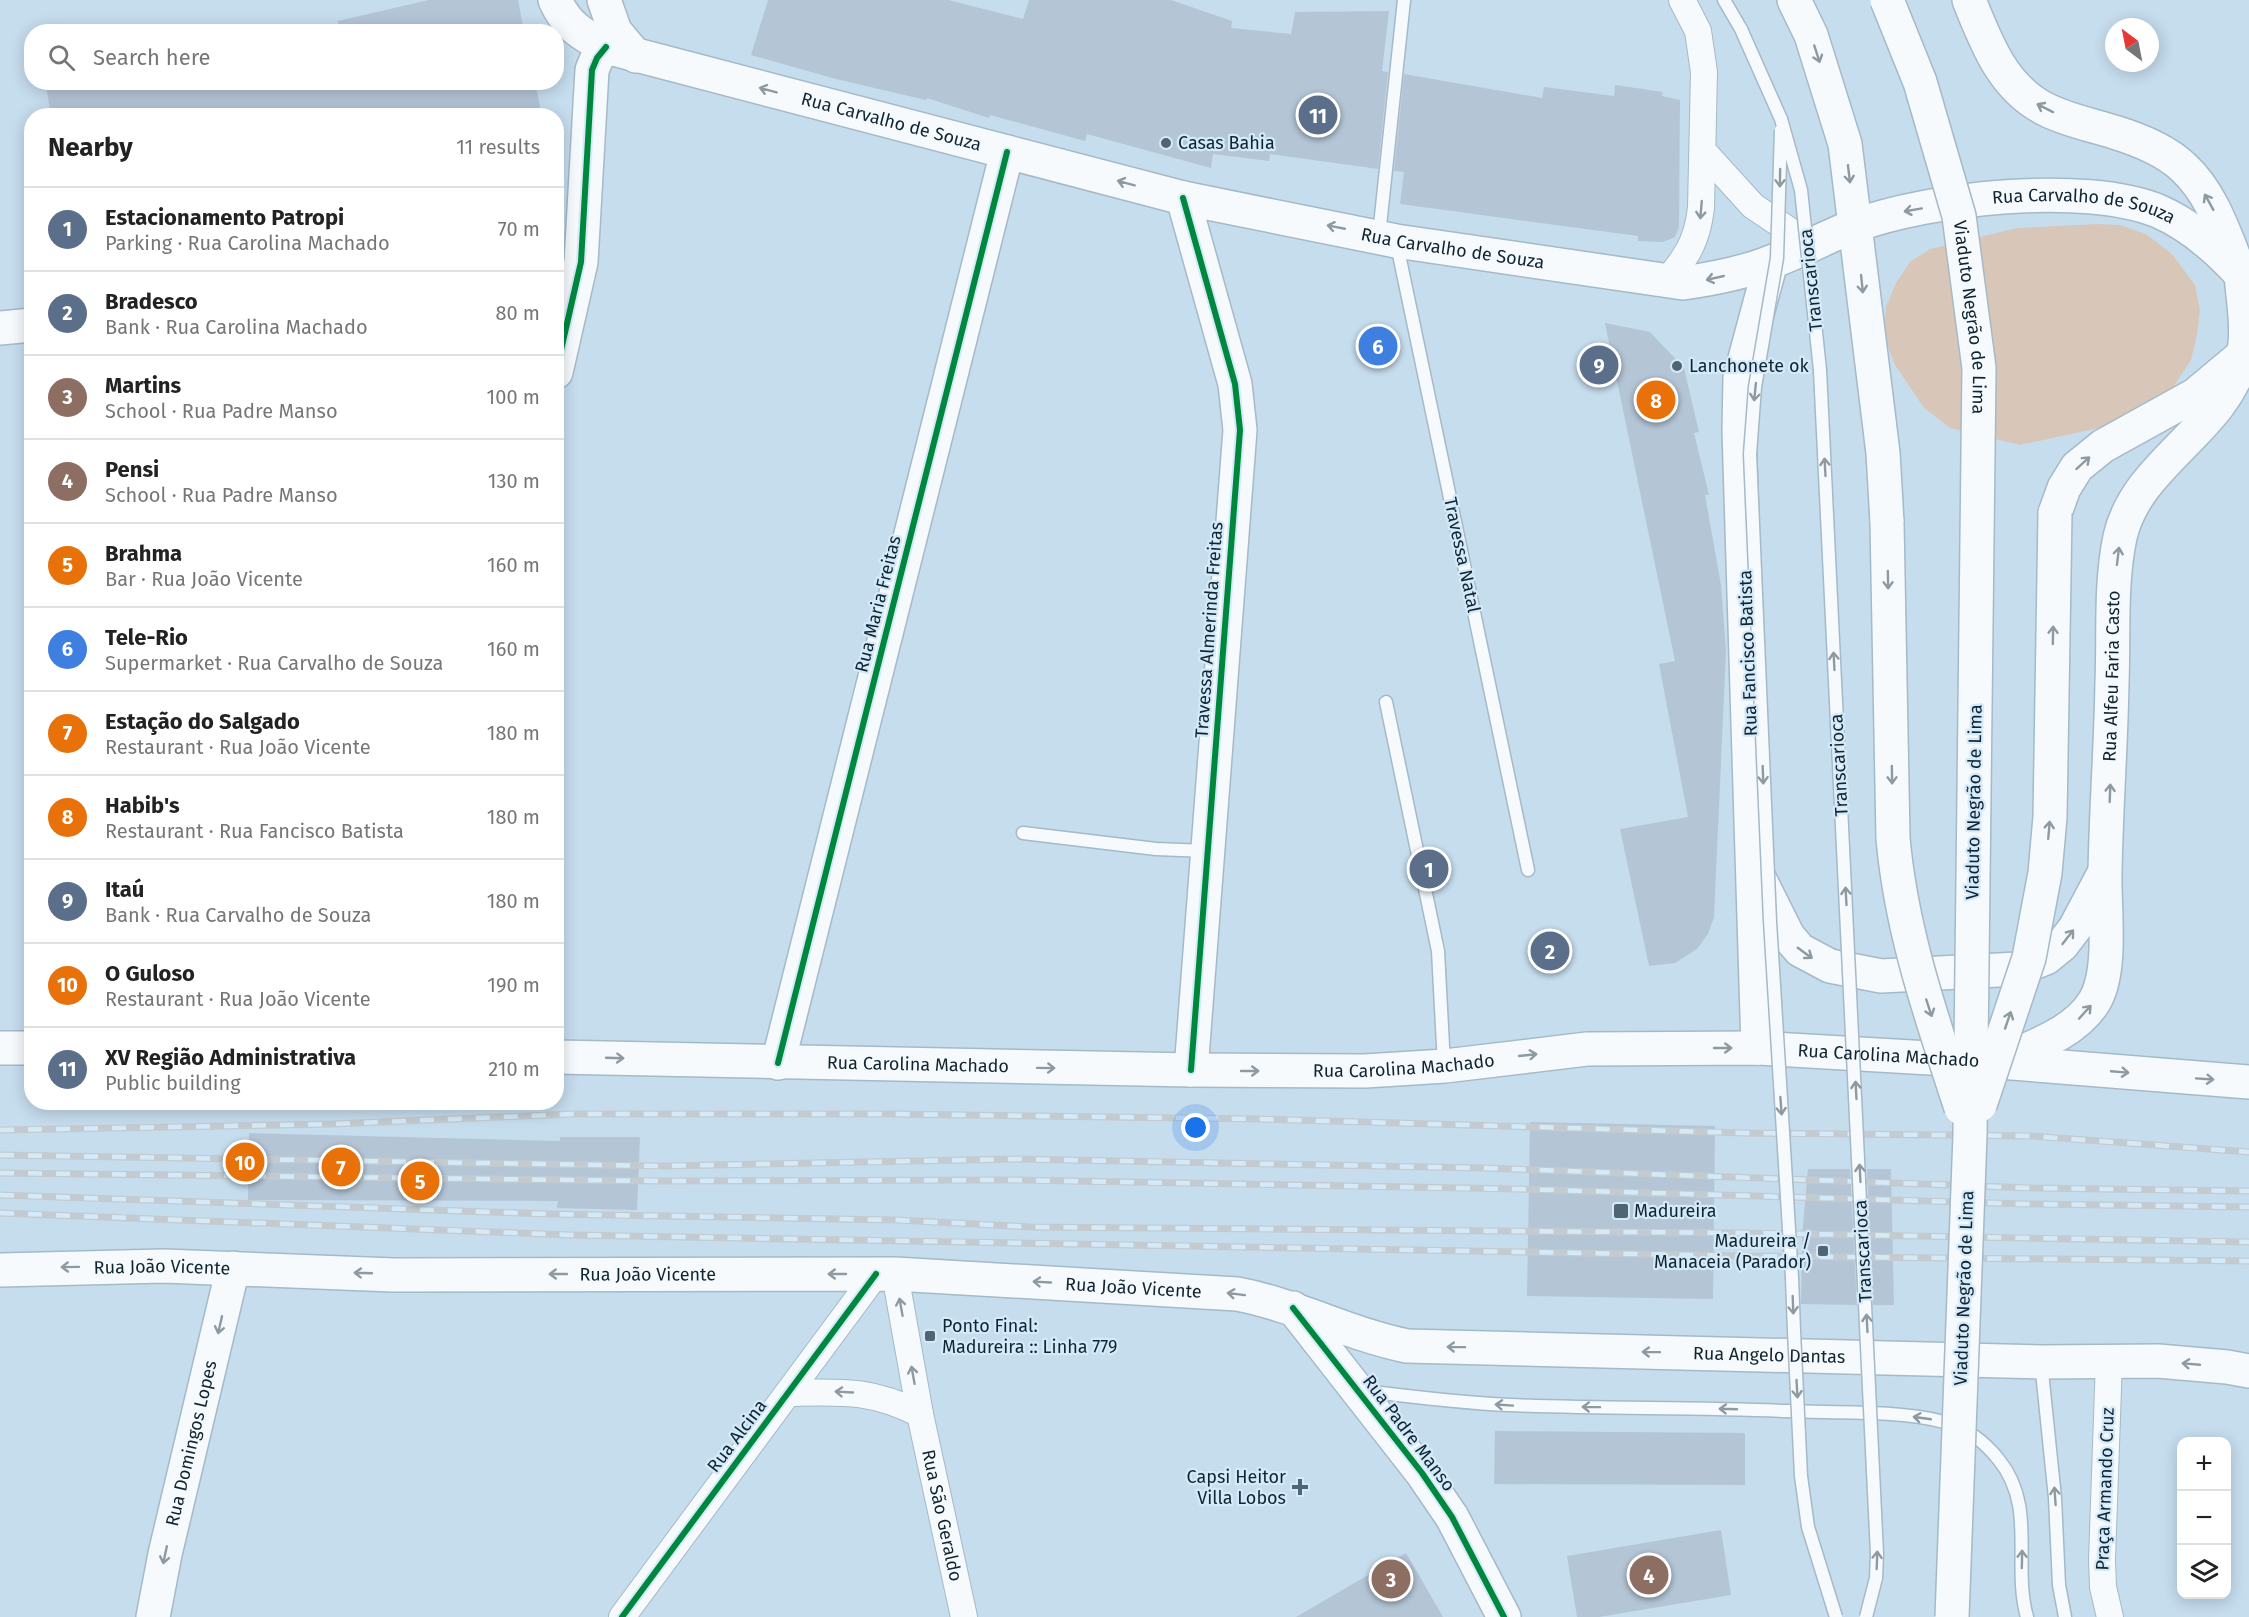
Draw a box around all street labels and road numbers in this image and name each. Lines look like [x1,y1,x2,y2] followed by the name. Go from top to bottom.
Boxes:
[799,88,984,156] street label: Rua Carvalho de Souza
[1991,184,2179,229] street label: Rua Carvalho de Souza
[1949,219,1990,414] street label: Viaduto Negrão de Lima
[1359,223,1546,274] street label: Rua Carvalho de Souza
[1795,228,1827,332] street label: Transcarioca
[1439,495,1485,615] street label: Travessa Natal
[1190,521,1228,739] street label: Travessa Almerinda Freitas
[850,533,906,675] street label: Rua Maria Freitas
[1734,569,1762,737] street label: Rua Fancisco Batista
[2098,590,2125,762] street label: Rua Alfeu Faria Casto
[1961,704,1987,900] street label: Viaduto Negrão de Lima
[1825,713,1853,817] street label: Transcarioca
[1797,1039,1980,1072] street label: Rua Carolina Machado
[1313,1049,1496,1082] street label: Rua Carolina Machado
[827,1052,1009,1077] street label: Rua Carolina Machado
[1950,1190,1978,1386] street label: Viaduto Negrão de Lima
[1849,1199,1877,1303] street label: Transcarioca
[93,1255,231,1280] street label: Rua João Vicente
[579,1263,716,1286] street label: Rua João Vicente
[1065,1273,1202,1303] street label: Rua João Vicente
[1693,1342,1846,1368] street label: Rua Angelo Dantas
[161,1358,222,1528] street label: Rua Domingos Lopes
[1358,1370,1460,1496] street label: Rua Padre Manso
[703,1395,771,1477] street label: Rua Alcina
[2091,1407,2119,1571] street label: Praça Armando Cruz
[917,1447,967,1583] street label: Rua São Geraldo

